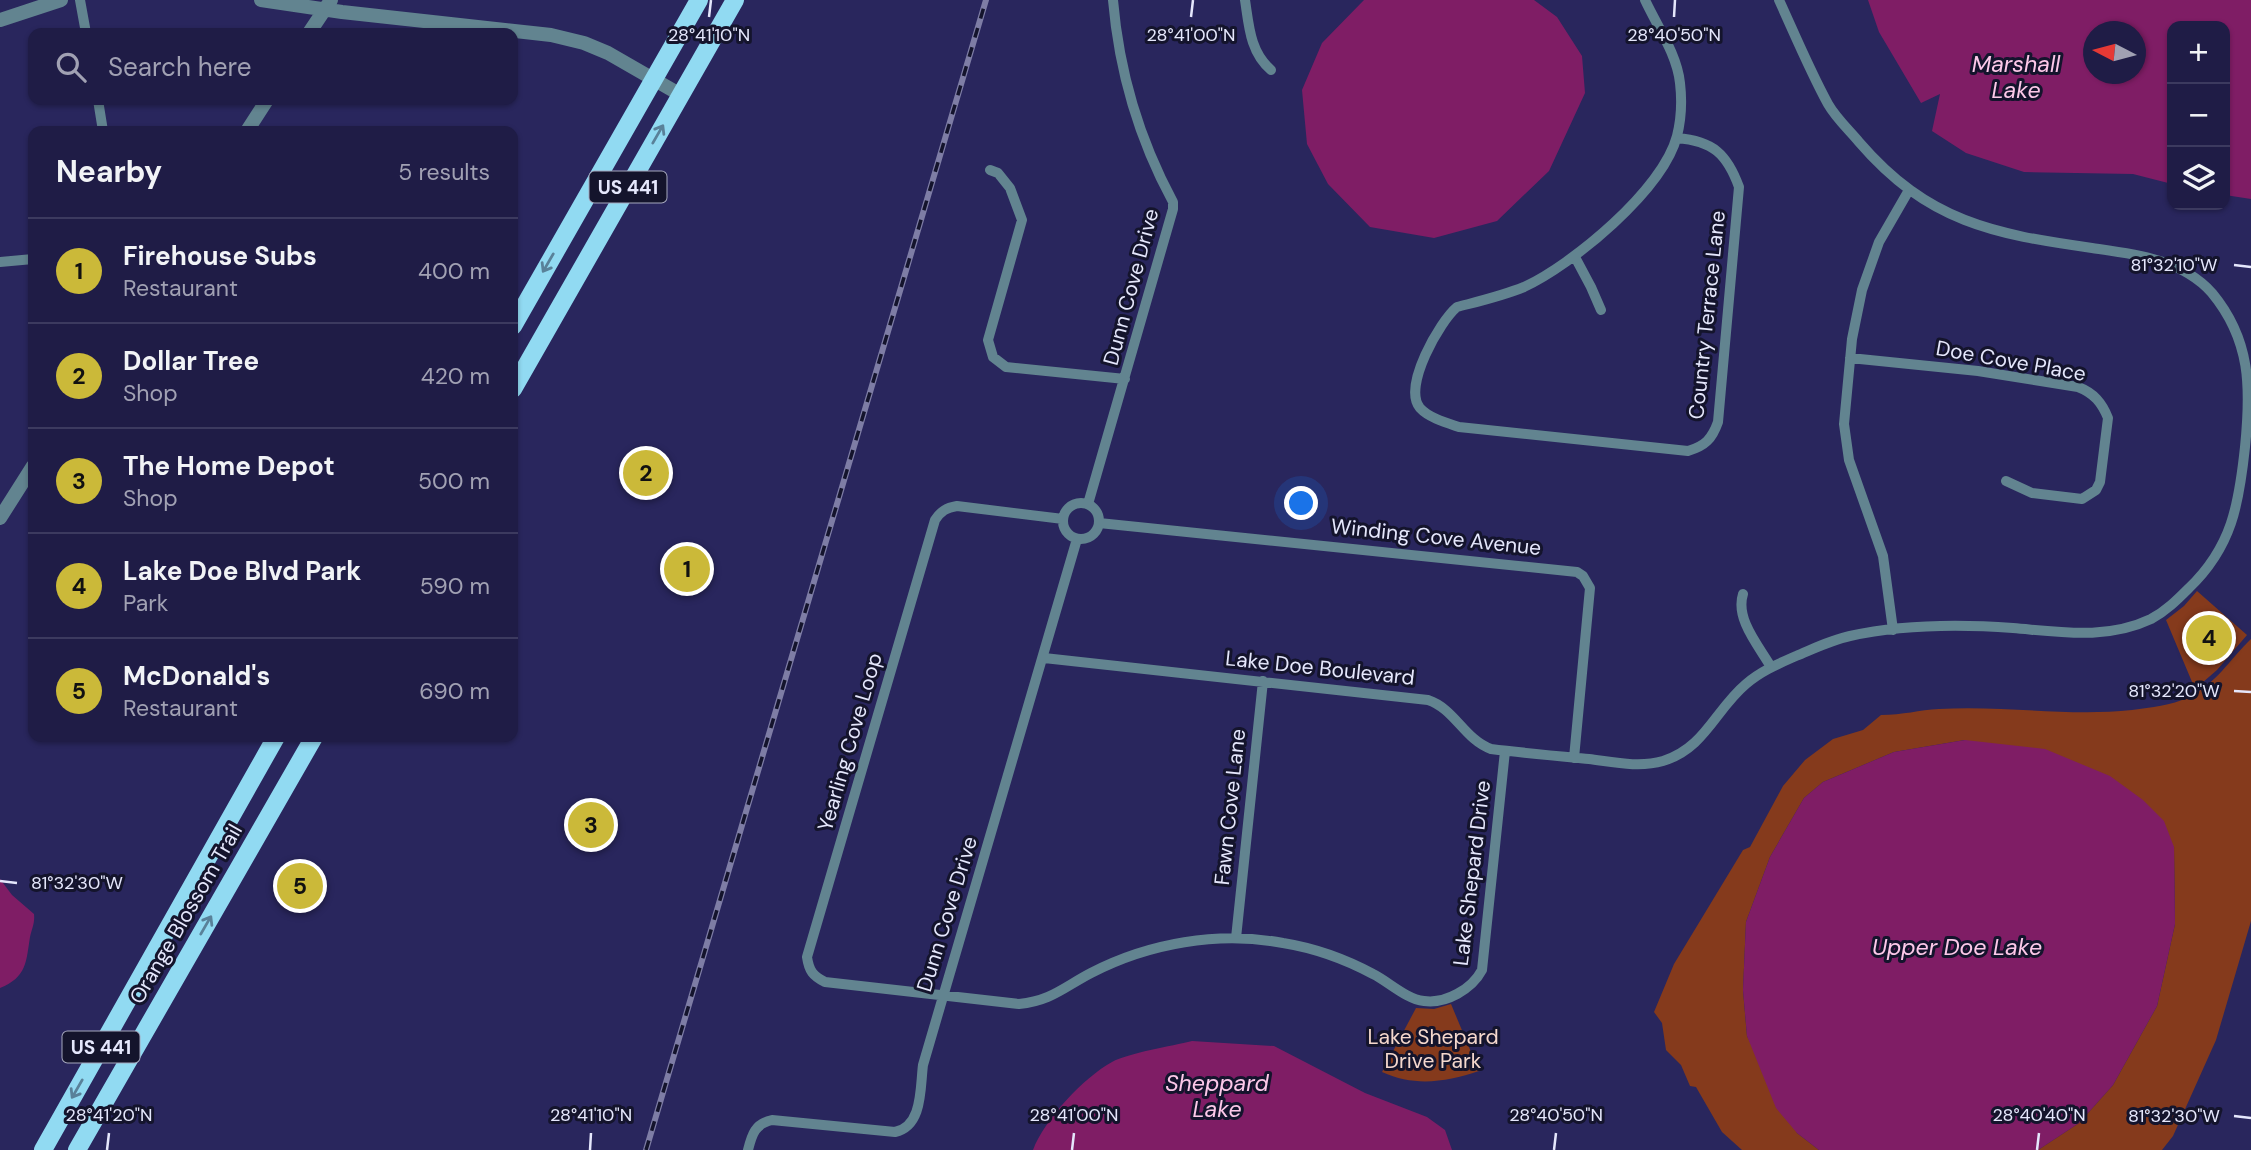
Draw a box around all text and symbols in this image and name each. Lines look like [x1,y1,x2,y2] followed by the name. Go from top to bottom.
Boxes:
[2083,21,2146,84] north arrow
[2167,21,2230,210] map controls
[2167,21,2230,84] button: +
[668,23,750,47] text: 28°41'10"N
[1147,23,1235,47] text: 28°41'00"N
[1627,23,1721,47] text: 28°40'50"N
[28,28,518,105] search box
[52,48,90,86] icon: search
[1972,49,2061,105] water label: Marshall Lake
[108,50,251,84] text: Search here
[2167,84,2230,147] button: −
[652,124,666,144] one-way arrow
[2167,147,2230,210] button: layers
[56,152,162,191] text: Nearby
[398,157,490,187] text: 5 results
[590,172,666,202] road number: US 441
[1097,206,1165,368] street label: Dunn Cove Drive
[1682,209,1732,421] street label: Country Terrace Lane
[123,239,317,273] text: Firehouse Subs
[541,253,555,273] one-way arrow
[2131,253,2217,277] text: 81°32'10"W
[75,256,83,286] text: 1
[418,256,490,286] text: 400 m
[123,273,238,303] text: Restaurant
[1934,334,2088,388] street label: Doe Cove Place
[123,344,259,378] text: Dollar Tree
[72,361,86,391] text: 2
[421,361,490,391] text: 420 m
[123,378,178,408] text: Shop
[623,447,669,499] pin: 2
[123,449,335,483] text: The Home Depot
[72,466,86,496] text: 3
[418,466,490,496] text: 500 m
[123,483,178,513] text: Shop
[1284,486,1318,520] your location
[1329,512,1543,562] street label: Winding Cove Avenue
[664,543,710,595] pin: 1
[123,554,361,588] text: Lake Doe Blvd Park
[72,571,86,601] text: 4
[420,571,490,601] text: 590 m
[123,588,168,618] text: Park
[2186,612,2232,664] pin: 4
[1224,644,1416,692] street label: Lake Doe Boulevard
[811,650,889,834] street label: Yearling Cove Loop
[123,659,270,693] text: McDonald's
[72,676,86,706] text: 5
[419,676,490,706] text: 690 m
[2128,679,2220,703] text: 81°32'20"W
[123,693,238,723] text: Restaurant
[1208,727,1252,886] street label: Fawn Cove Lane
[1447,779,1497,967] street label: Lake Shepard Drive
[568,799,614,851] pin: 3
[123,819,249,1009] street label: Orange Blossom Trail
[910,833,984,995] street label: Dunn Cove Drive
[277,860,323,912] pin: 5
[31,871,123,895] text: 81°32'30"W
[199,915,213,935] one-way arrow
[1872,932,2042,962] water label: Upper Doe Lake
[1367,1023,1499,1075] park label: Lake Shepard Drive Park
[62,1032,140,1063] road number: US 441
[1165,1068,1269,1124] water label: Sheppard Lake
[70,1078,84,1098] one-way arrow
[66,1103,152,1127] text: 28°41'20"N
[550,1103,632,1127] text: 28°41'10"N
[1030,1103,1118,1127] text: 28°41'00"N
[1509,1103,1603,1127] text: 28°40'50"N
[1992,1103,2086,1127] text: 28°40'40"N
[2128,1104,2220,1128] text: 81°32'30"W

